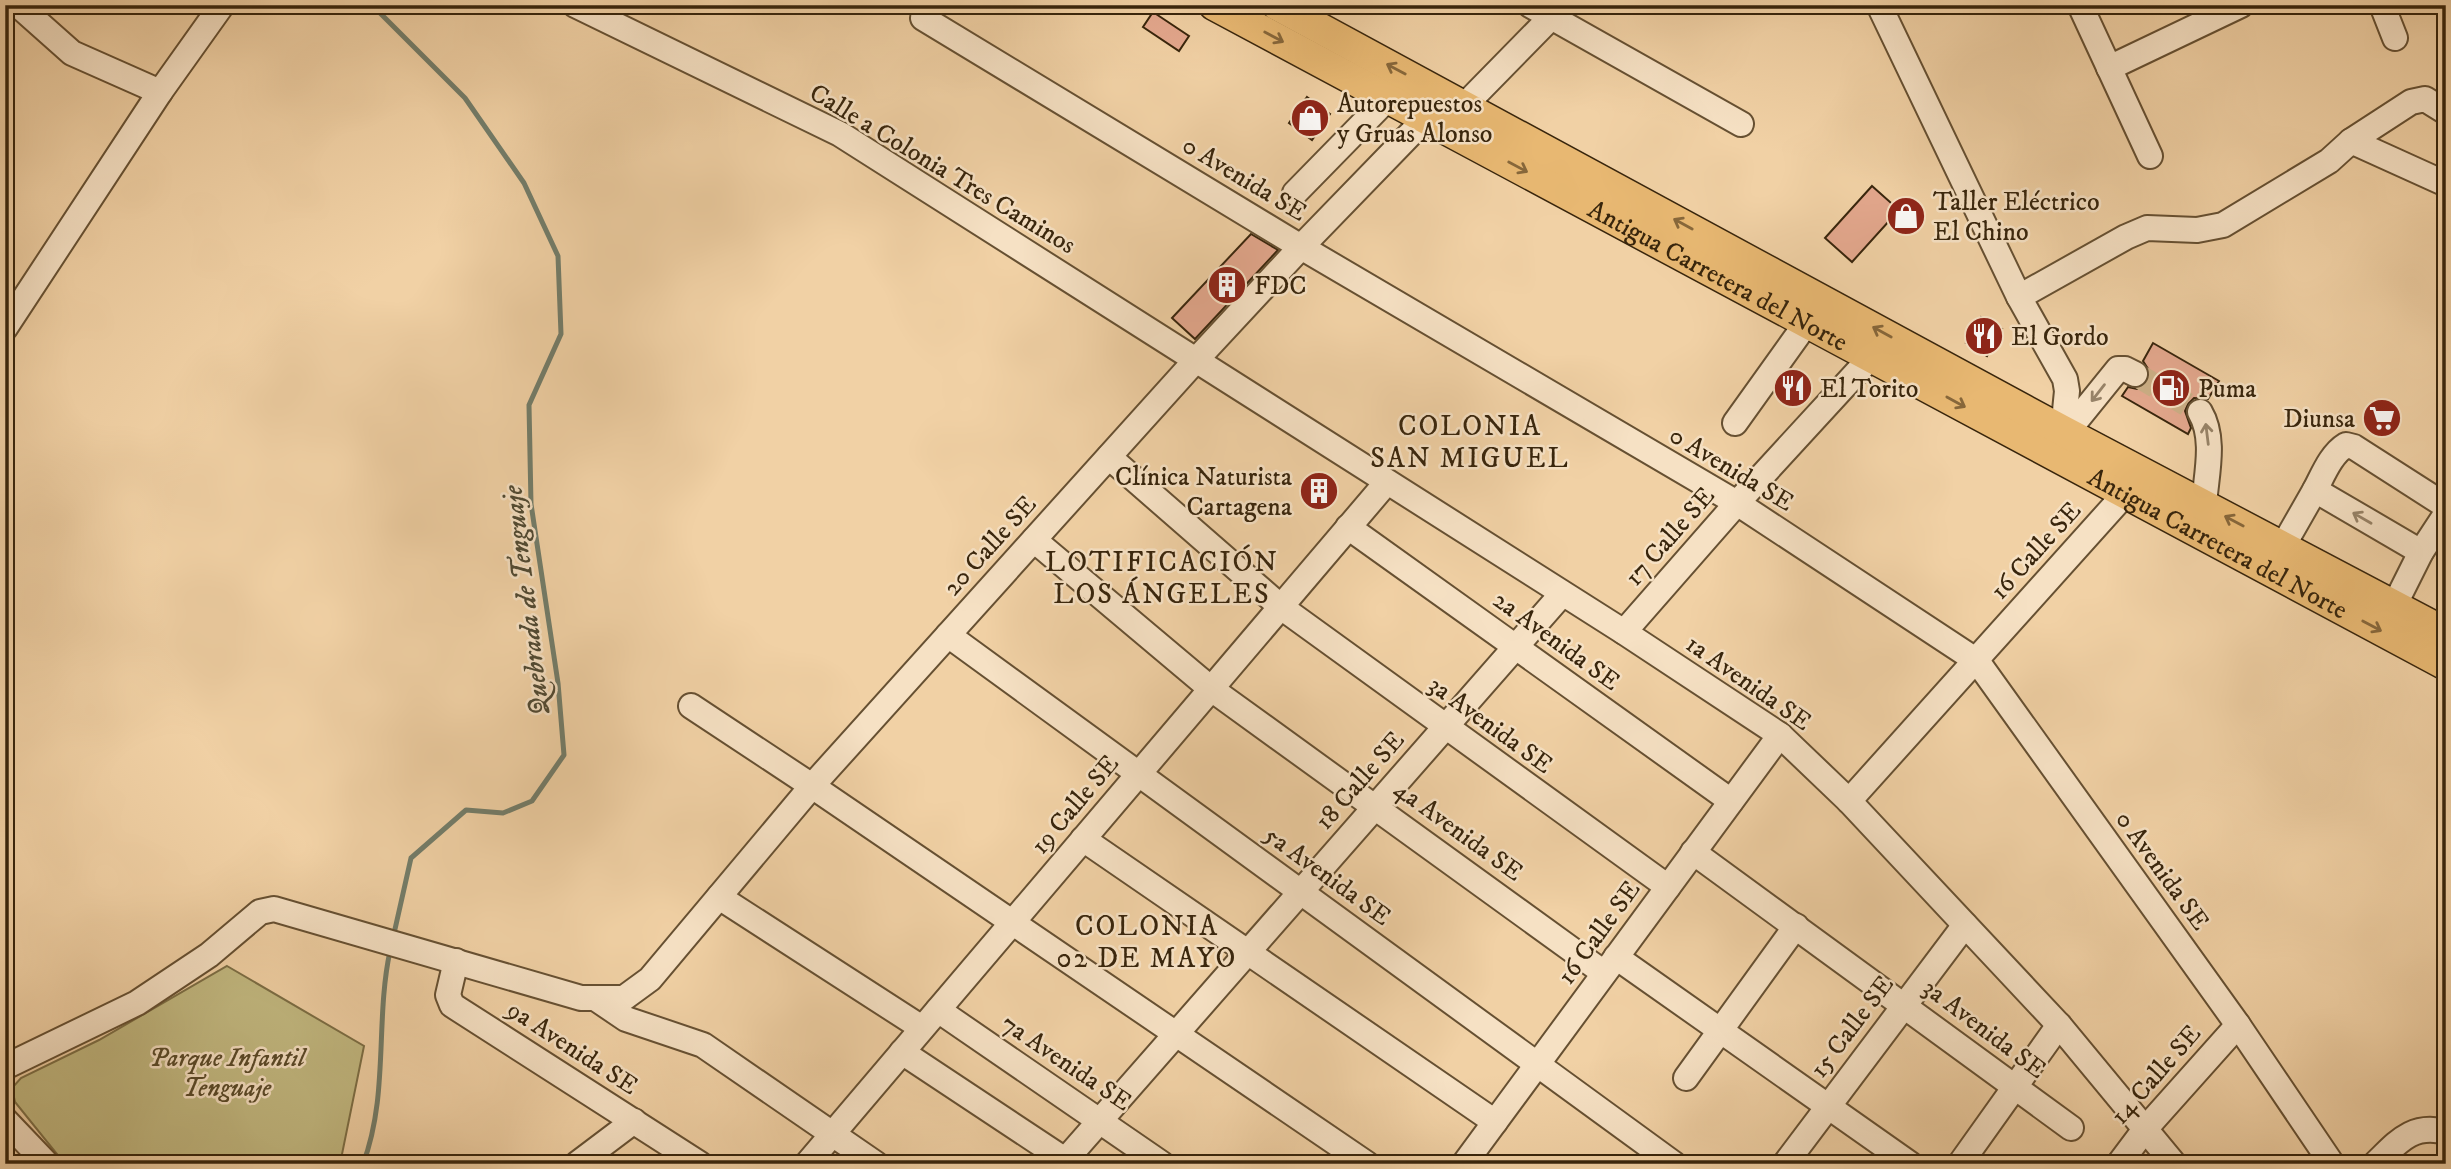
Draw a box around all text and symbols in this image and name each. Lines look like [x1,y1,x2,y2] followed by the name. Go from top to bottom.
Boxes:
[1263,31,1284,44] one-way arrow
[1386,62,1407,75] one-way arrow
[803,77,1081,262] street label: Calle a Colonia Tres Caminos
[1337,88,1492,151] place label: Autorepuestos y Gruas Alonso
[1289,97,1331,139] shop icon: Autorepuestos y Gruas Alonso
[1176,129,1313,229] street label: 0 Avenida SE
[1507,160,1528,174] one-way arrow
[1933,186,2100,249] place label: Taller Eléctrico El Chino
[1582,193,1853,359] street label: Antigua Carretera del Norte
[1885,195,1927,237] shop icon: Taller Eléctrico El Chino
[1673,217,1693,231] one-way arrow
[1206,264,1248,306] building icon: FDC
[1254,270,1307,303] place label: FDC
[1963,315,2005,357] restaurant icon: El Gordo
[2011,321,2109,354] place label: El Gordo
[1873,325,1893,339] one-way arrow
[1772,367,1814,409] restaurant icon: El Torito
[2150,367,2192,409] fuel station icon: Puma
[1820,373,1919,406] place label: El Torito
[2198,373,2256,406] place label: Puma
[2090,383,2105,401] one-way arrow
[1945,396,1966,409] one-way arrow
[2361,397,2403,439] supermarket icon: Diunsa
[2283,403,2355,436] place label: Diunsa
[1370,409,1570,476] district label: COLONIA SAN MIGUEL
[1663,419,1800,519] street label: 0 Avenida SE
[2200,423,2213,446] one-way arrow
[1115,461,1292,524] place label: Clínica Naturista Cartagena
[2082,461,2353,627] street label: Antigua Carretera del Norte
[1298,470,1340,512] building icon: Clínica Naturista Cartagena
[1618,480,1722,593] street label: 17 Calle SE
[495,482,558,718] water label: Quebrada de Tenguaje
[936,489,1044,603] street label: 20 Calle SE
[1983,495,2089,607] street label: 16 Calle SE
[2352,511,2373,524] one-way arrow
[2224,514,2245,527] one-way arrow
[1045,544,1279,612] district label: LOTIFICACIÓN LOS ÁNGELES
[1486,584,1626,698] street label: 2a Avenida SE
[2361,619,2382,633] one-way arrow
[1679,628,1818,739] street label: 1a Avenida SE
[1421,669,1559,782] street label: 3a Avenida SE
[1308,725,1412,837] street label: 18 Calle SE
[1024,748,1126,862] street label: 19 Calle SE
[1387,773,1529,889] street label: 4a Avenida SE
[2107,805,2216,937] street label: 0 Avenida SE
[1257,819,1397,934] street label: 5a Avenida SE
[1550,874,1648,991] street label: 16 Calle SE
[1057,909,1237,976] district label: COLONIA 02 DE MAYO
[1803,969,1902,1085] street label: 15 Calle SE
[1916,972,2053,1086] street label: 3a Avenida SE
[499,993,644,1103] street label: 9a Avenida SE
[995,1008,1138,1119] street label: 7a Avenida SE
[2104,1018,2209,1132] street label: 14 Calle SE
[149,1042,308,1105] park label: Parque Infantil Tenguaje

